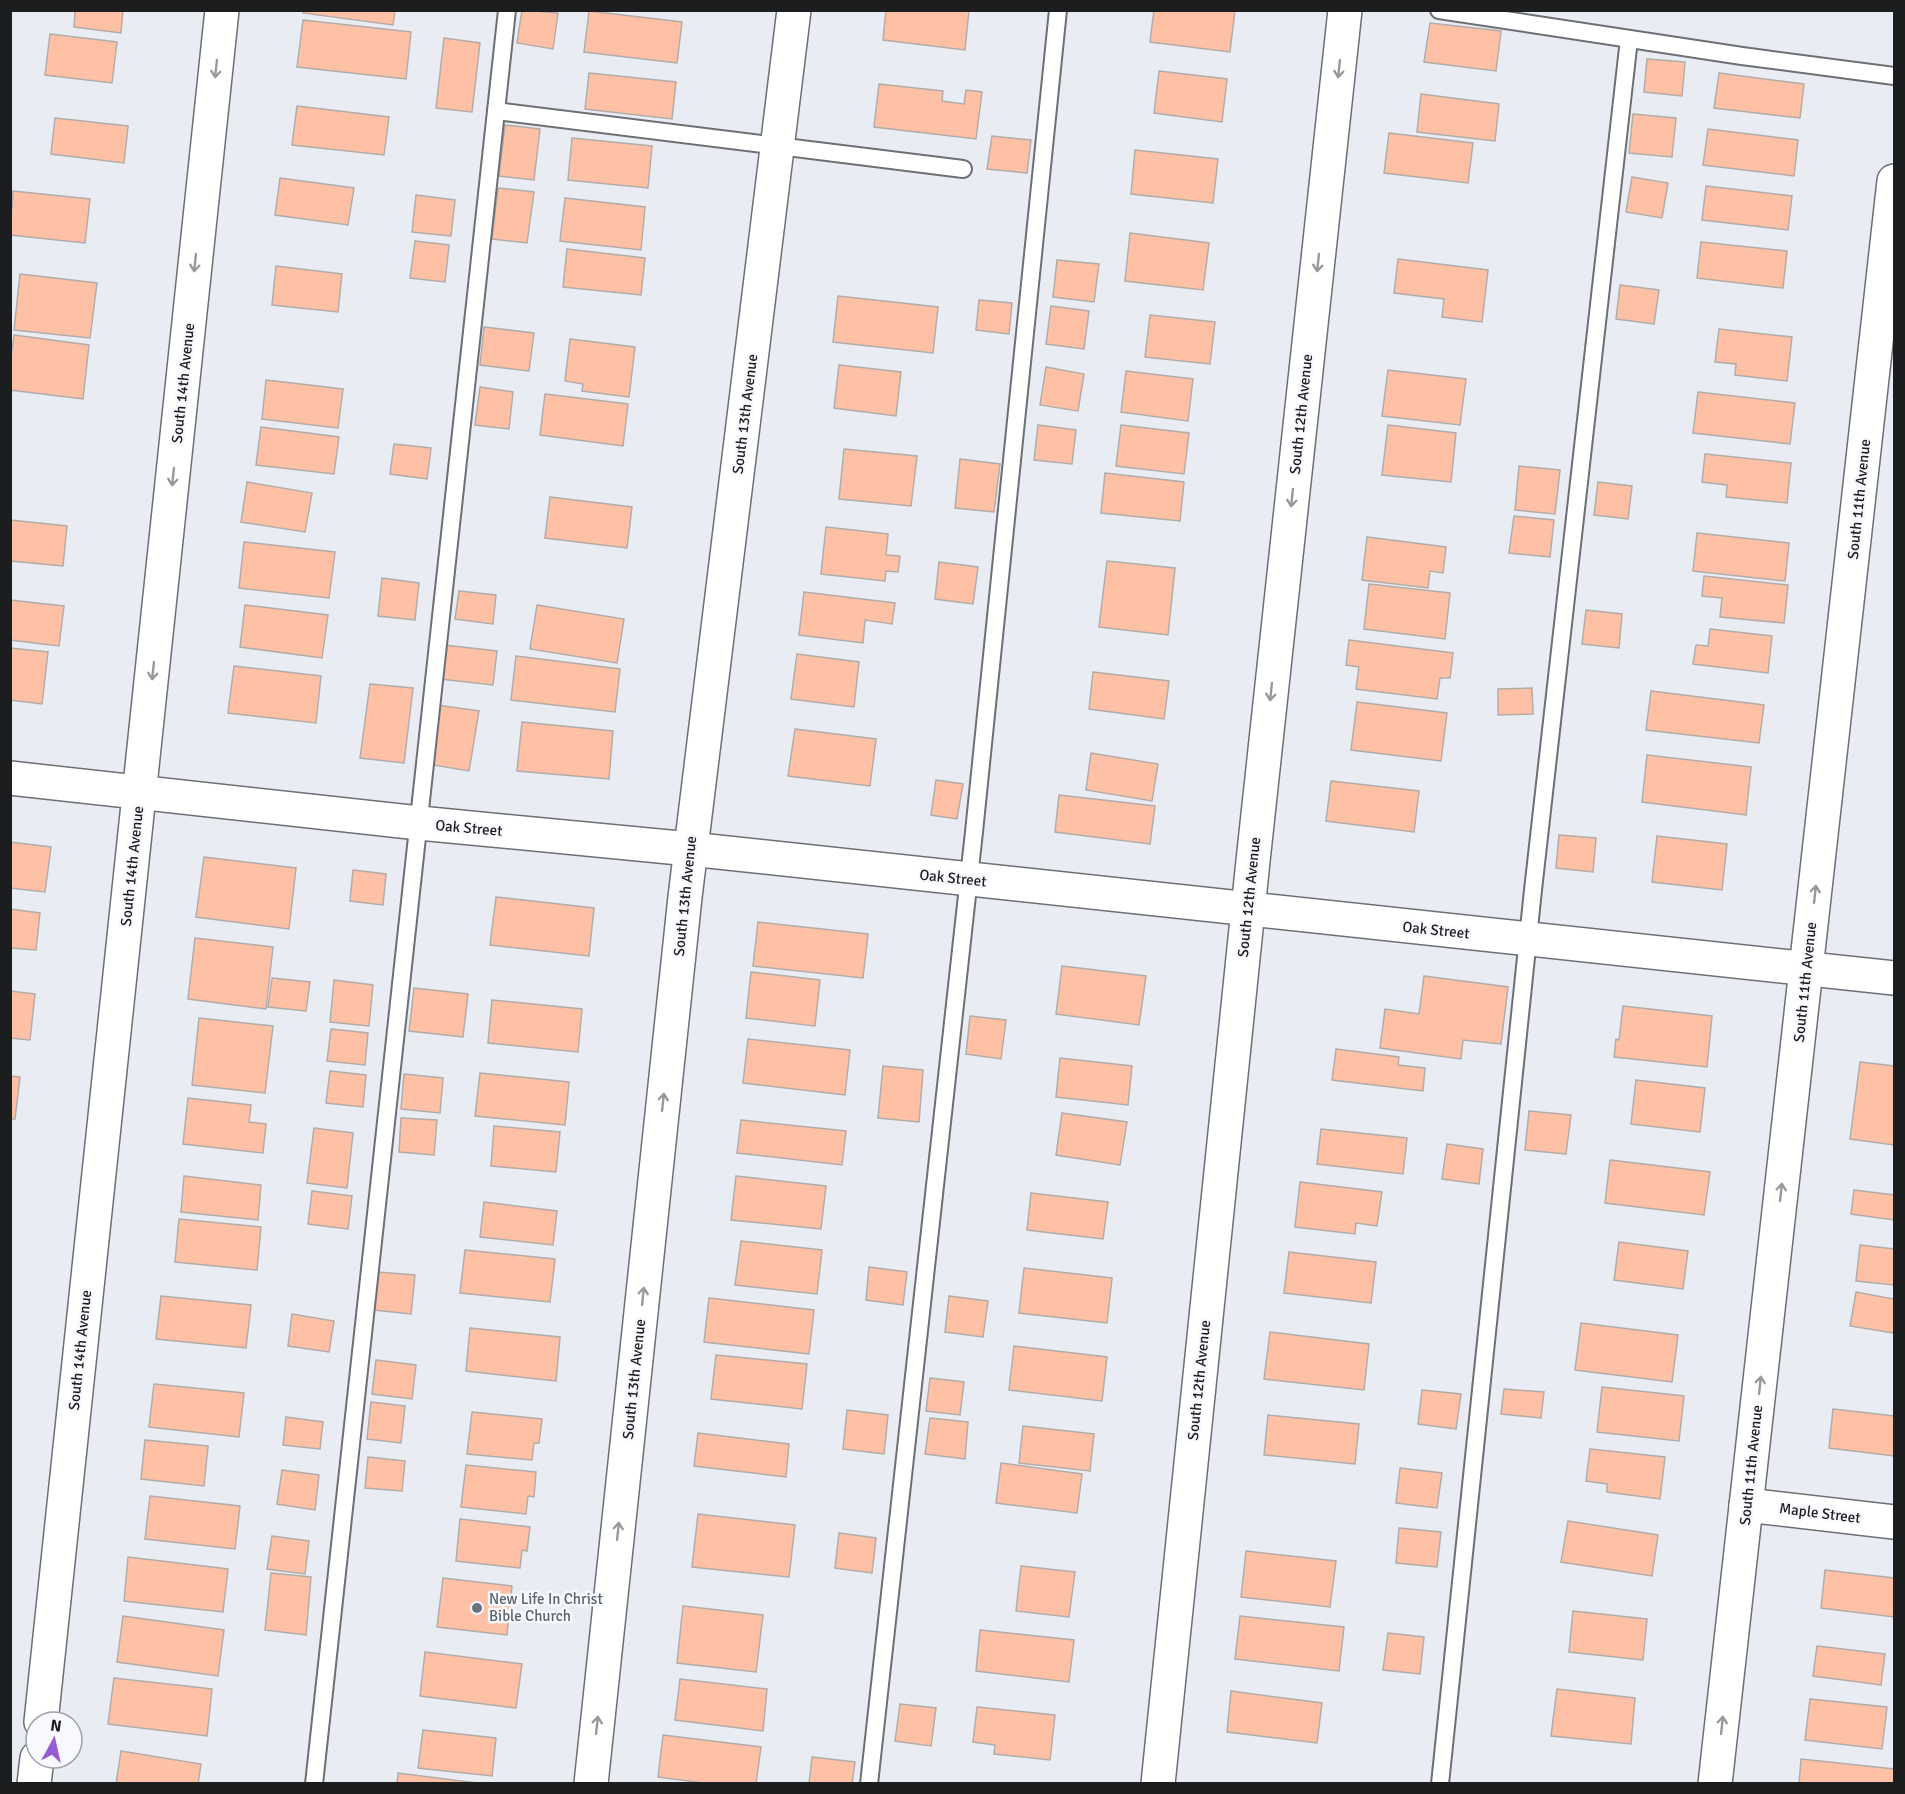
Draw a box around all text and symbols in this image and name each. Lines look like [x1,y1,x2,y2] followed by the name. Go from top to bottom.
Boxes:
[210,58,221,78] one-way arrow
[1333,58,1344,78] one-way arrow
[190,252,201,272] one-way arrow
[1312,252,1323,272] one-way arrow
[168,322,198,444] street label: South 14th Avenue
[729,353,761,475] street label: South 13th Avenue
[1286,353,1316,475] street label: South 12th Avenue
[1844,438,1874,560] street label: South 11th Avenue
[167,467,178,487] one-way arrow
[1286,488,1297,508] one-way arrow
[147,661,158,681] one-way arrow
[1265,682,1276,701] one-way arrow
[117,805,147,927] street label: South 14th Avenue
[435,816,503,840] street label: Oak Street
[670,835,700,957] street label: South 13th Avenue
[1234,836,1264,958] street label: South 12th Avenue
[919,866,987,890] street label: Oak Street
[1810,884,1821,904] one-way arrow
[1402,918,1470,942] street label: Oak Street
[1790,921,1820,1043] street label: South 11th Avenue
[658,1092,669,1112] one-way arrow
[1776,1182,1787,1202] one-way arrow
[637,1286,648,1306] one-way arrow
[65,1289,95,1411] street label: South 14th Avenue
[619,1318,649,1440] street label: South 13th Avenue
[1184,1319,1214,1441] street label: South 12th Avenue
[1755,1376,1766,1396] one-way arrow
[1736,1404,1766,1526] street label: South 11th Avenue
[1778,1499,1862,1527] street label: Maple Street
[613,1522,624,1542] one-way arrow
[489,1590,603,1625] place label: New Life In Christ Bible Church
[470,1601,484,1615] marker: New Life In Christ Bible Church
[24,1710,84,1770] north arrow
[49,1715,63,1737] text: N
[592,1716,603,1736] one-way arrow
[1717,1716,1728,1736] one-way arrow

